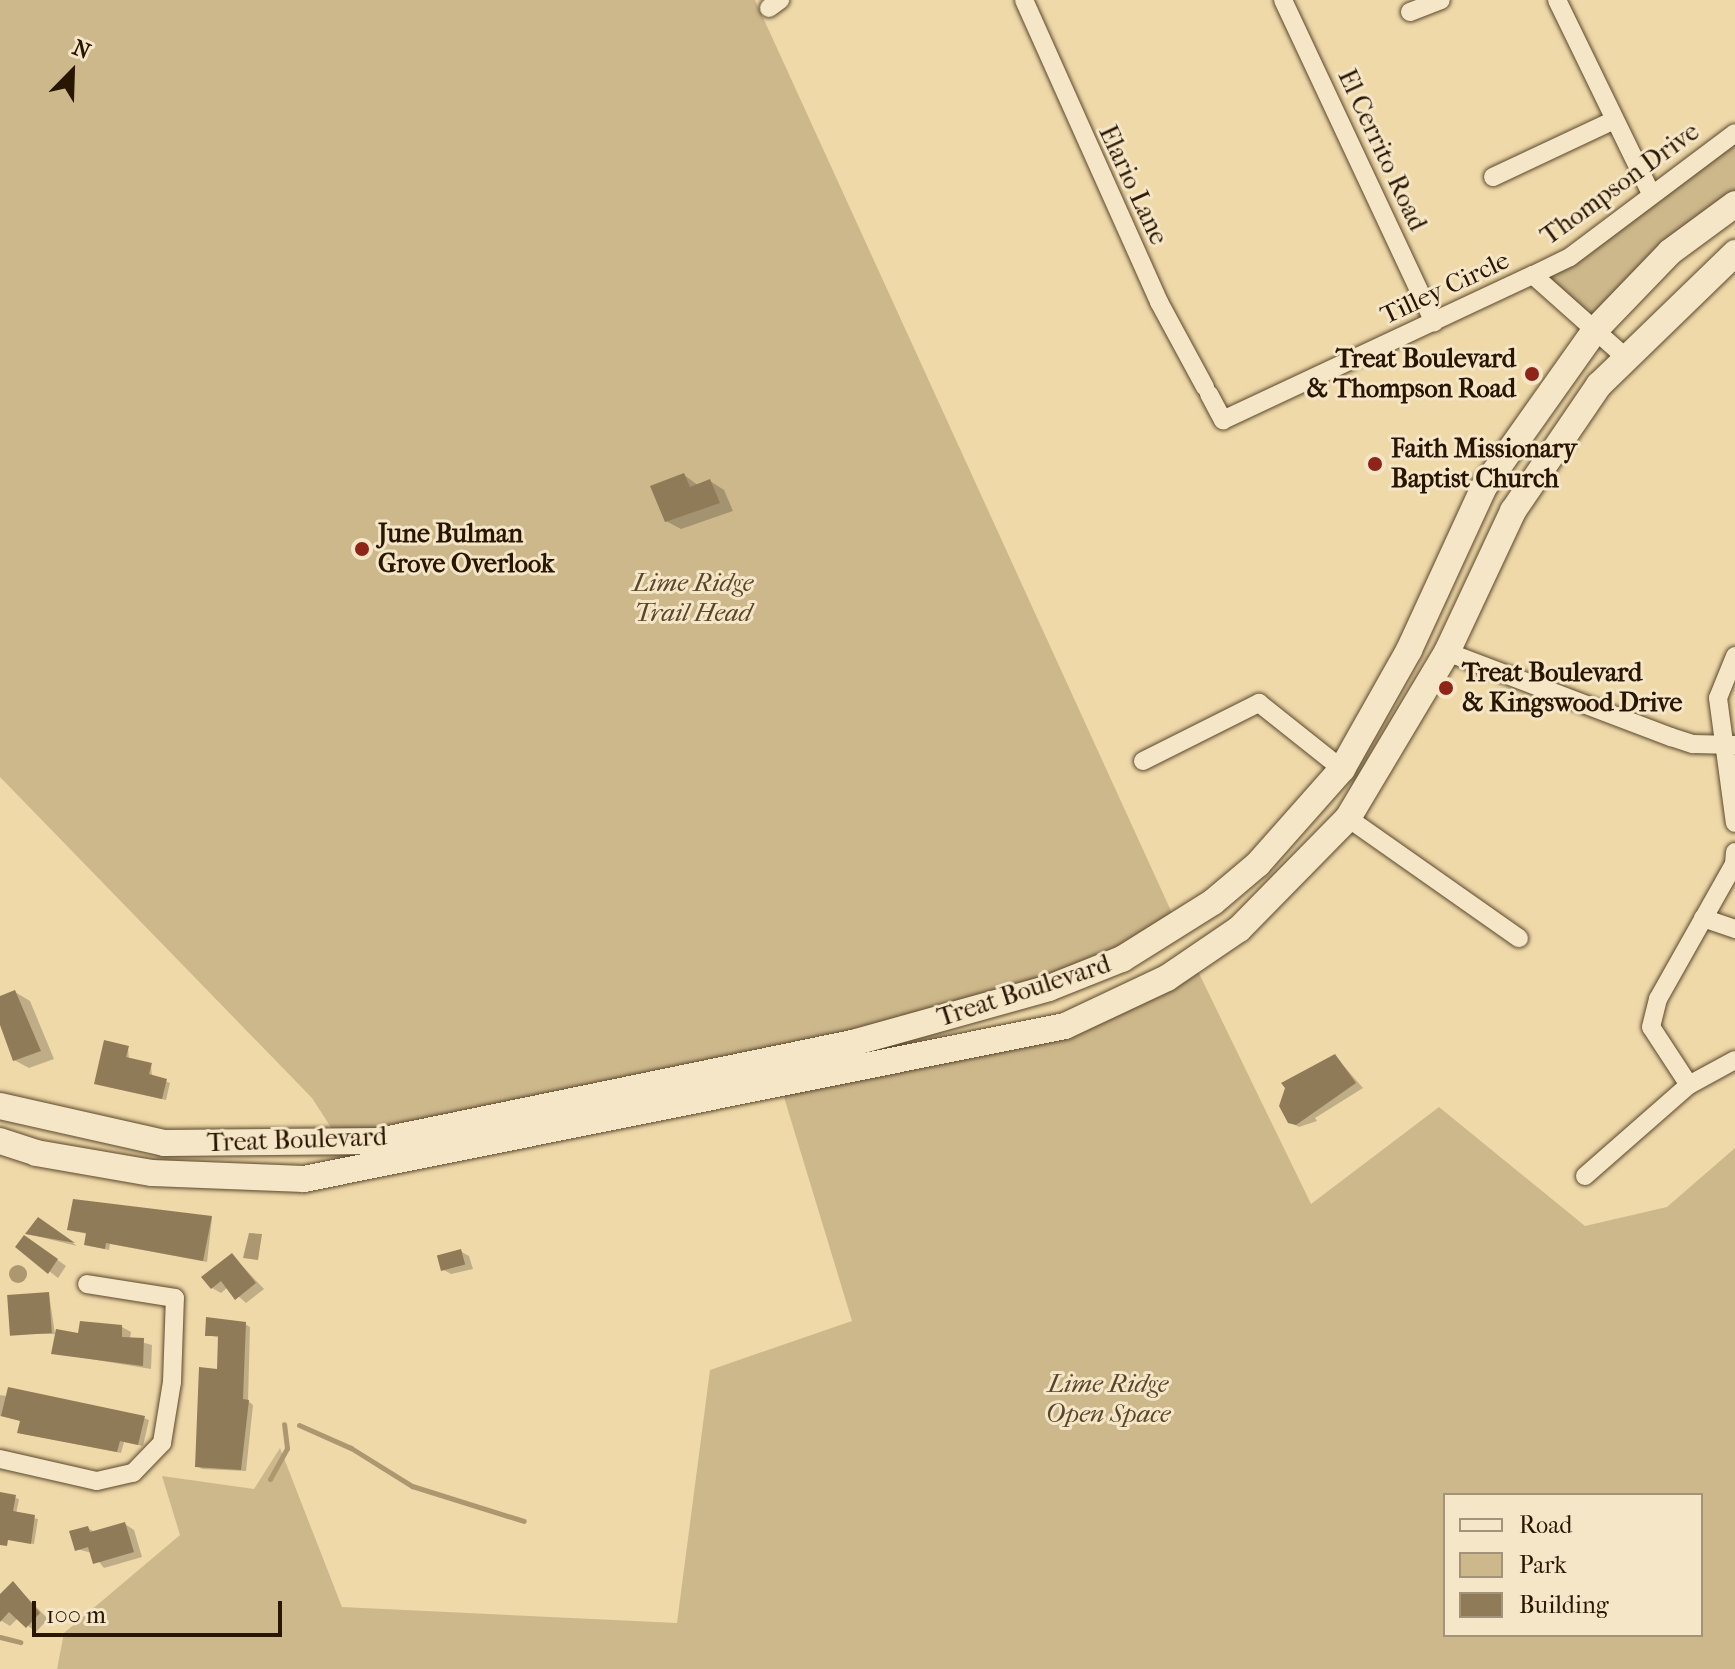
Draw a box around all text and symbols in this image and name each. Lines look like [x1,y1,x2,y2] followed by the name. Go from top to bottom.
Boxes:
[32,32,112,112] north arrow
[69,35,94,65] text: N
[1331,64,1433,236] street label: El Cerrito Road
[1535,116,1705,252] street label: Thompson Drive
[1092,120,1174,250] street label: Elario Lane
[1376,245,1514,331] street label: Tilley Circle
[1307,343,1516,404] place label: Treat Boulevard & Thompson Road
[1523,365,1541,383] marker: Treat Boulevard & Thompson Road
[1391,433,1577,494] place label: Faith Missionary Baptist Church
[1366,455,1384,473] marker: Faith Missionary Baptist Church
[378,518,554,580] place label: June Bulman Grove Overlook
[353,540,371,558] marker: June Bulman Grove Overlook
[633,567,753,628] park label: Lime Ridge Trail Head
[1462,657,1682,718] place label: Treat Boulevard & Kingswood Drive
[1437,679,1455,697] marker: Treat Boulevard & Kingswood Drive
[933,948,1115,1034] street label: Treat Boulevard
[206,1121,388,1159] street label: Treat Boulevard
[1046,1368,1170,1430] park label: Lime Ridge Open Space
[1443,1493,1703,1637] legend
[1519,1511,1572,1539] text: Road
[1519,1551,1567,1579] text: Park
[36,1585,286,1635] scale bar
[1519,1591,1609,1619] text: Building
[46,1601,106,1629] text: 100 m

